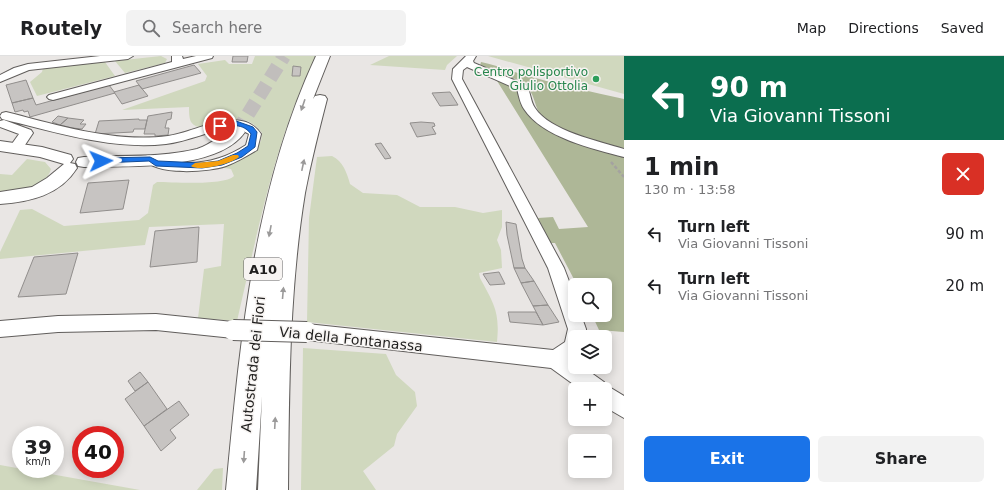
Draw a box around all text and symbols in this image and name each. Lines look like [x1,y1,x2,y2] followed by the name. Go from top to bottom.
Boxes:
[126,10,406,46] search box
[20,17,102,39] text: Routely
[140,17,162,39] icon: search
[172,19,262,37] text: Search here
[797,20,826,36] text: Map
[848,20,919,36] text: Directions
[941,20,984,36] text: Saved
[474,65,588,93] place label: Centro polisportivo Giulio Ottolia
[710,71,788,104] text: 90 m
[644,72,696,124] icon: left
[591,74,601,84] marker: Centro polisportivo Giulio Ottolia
[300,99,306,111] one-way arrow
[710,105,890,126] text: Via Giovanni Tissoni
[203,109,237,143] pin
[209,115,231,137] icon: arrive
[80,140,122,182] position arrow
[644,153,719,181] text: 1 min
[942,153,984,195] button: close
[300,159,306,171] one-way arrow
[644,182,735,197] text: 130 m · 13:58
[678,218,750,236] text: Turn left
[644,223,666,245] icon: left
[267,224,273,237] one-way arrow
[946,225,984,243] text: 90 m
[678,236,808,251] text: Via Giovanni Tissoni
[244,258,282,280] road number: A10
[678,270,750,288] text: Turn left
[644,275,666,297] icon: left
[946,277,984,295] text: 20 m
[568,278,612,478] map controls
[568,278,612,322] button: search
[280,287,286,299] one-way arrow
[678,288,808,303] text: Via Giovanni Tissoni
[238,295,268,433] street label: Autostrada dei Fiori
[278,324,424,354] street label: Via della Fontanassa
[568,330,612,374] button: layers
[568,382,612,426] button: +
[272,416,278,429] one-way arrow
[72,426,124,478] speed limit sign: 40
[568,434,612,478] button: −
[24,435,52,459] text: 39
[644,436,810,482] button: Exit
[818,436,984,482] button: Share
[240,451,247,463] one-way arrow
[25,456,51,467] text: km/h

